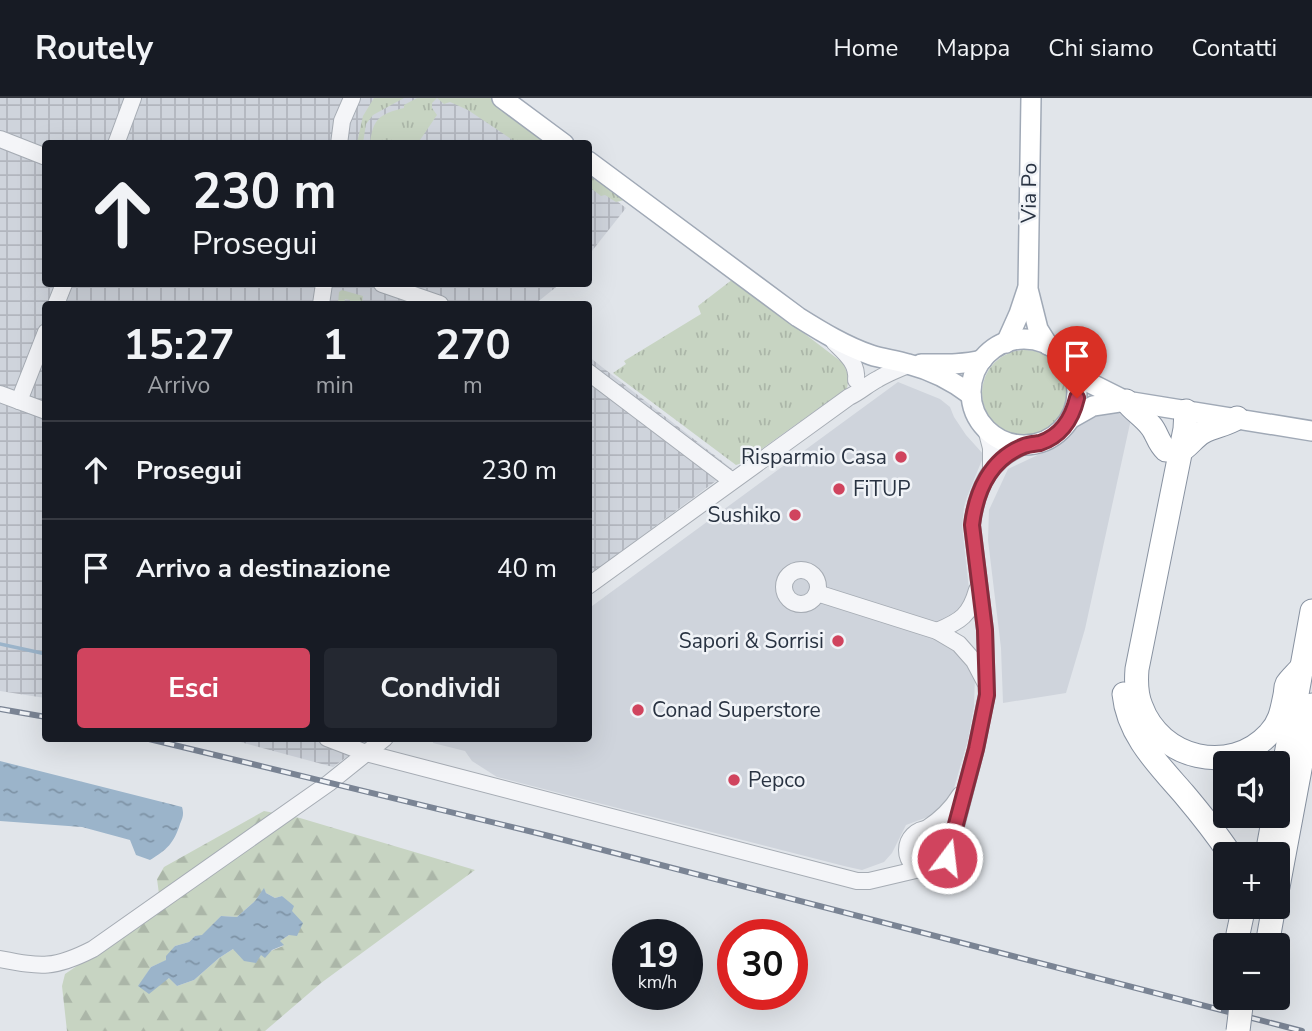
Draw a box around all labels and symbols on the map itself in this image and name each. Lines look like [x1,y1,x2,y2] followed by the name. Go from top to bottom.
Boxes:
[1014,163,1044,224] street label: Via Po
[1047,326,1107,398] pin
[741,443,887,471] place label: Risparmio Casa
[893,449,909,465] marker: Risparmio Casa
[853,475,911,503] place label: FiTUP
[831,481,847,497] marker: FiTUP
[707,501,781,529] place label: Sushiko
[787,507,803,523] marker: Sushiko
[679,627,824,655] place label: Sapori & Sorrisi
[830,633,846,649] marker: Sapori & Sorrisi
[652,696,821,724] place label: Conad Superstore
[630,702,646,718] marker: Conad Superstore
[748,766,805,794] place label: Pepco
[726,772,742,788] marker: Pepco
[910,821,984,895] position arrow
[717,919,808,1010] speed limit sign: 30

